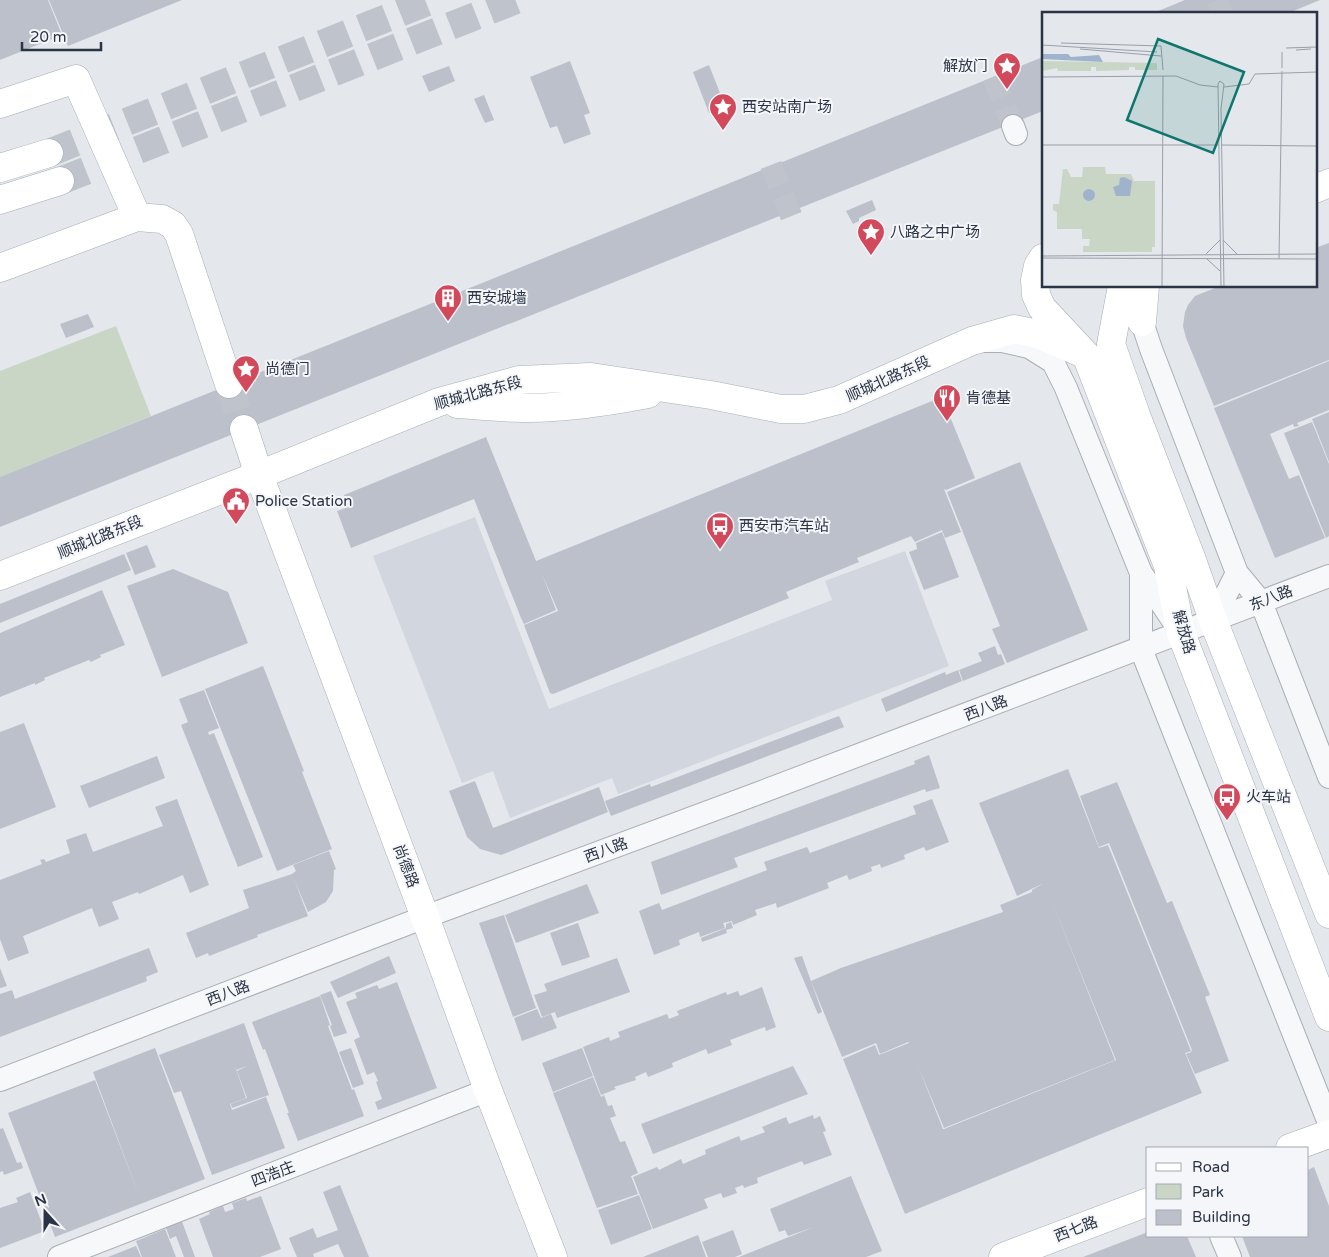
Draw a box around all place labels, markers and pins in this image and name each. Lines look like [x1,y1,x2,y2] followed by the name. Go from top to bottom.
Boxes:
[992,51,1022,90] place icon: 解放门
[943,57,988,75] place label: 解放门
[708,92,738,131] place icon: 西安站南广场
[742,98,832,116] place label: 西安站南广场
[856,217,886,256] place icon: 八路之中广场
[890,223,980,241] place label: 八路之中广场
[433,283,463,322] building icon: 西安城墙
[467,289,527,307] place label: 西安城墙
[231,354,261,393] place icon: 尚德门
[265,360,310,378] place label: 尚德门
[932,383,962,422] restaurant icon: 肯德基
[966,389,1011,407] place label: 肯德基
[221,486,251,525] public building icon: Police Station
[255,492,352,510] place label: Police Station
[705,511,735,550] bus stop icon: 西安市汽车站
[739,517,829,535] place label: 西安市汽车站
[1212,782,1242,821] bus stop icon: 火车站
[1246,788,1291,806] place label: 火车站

